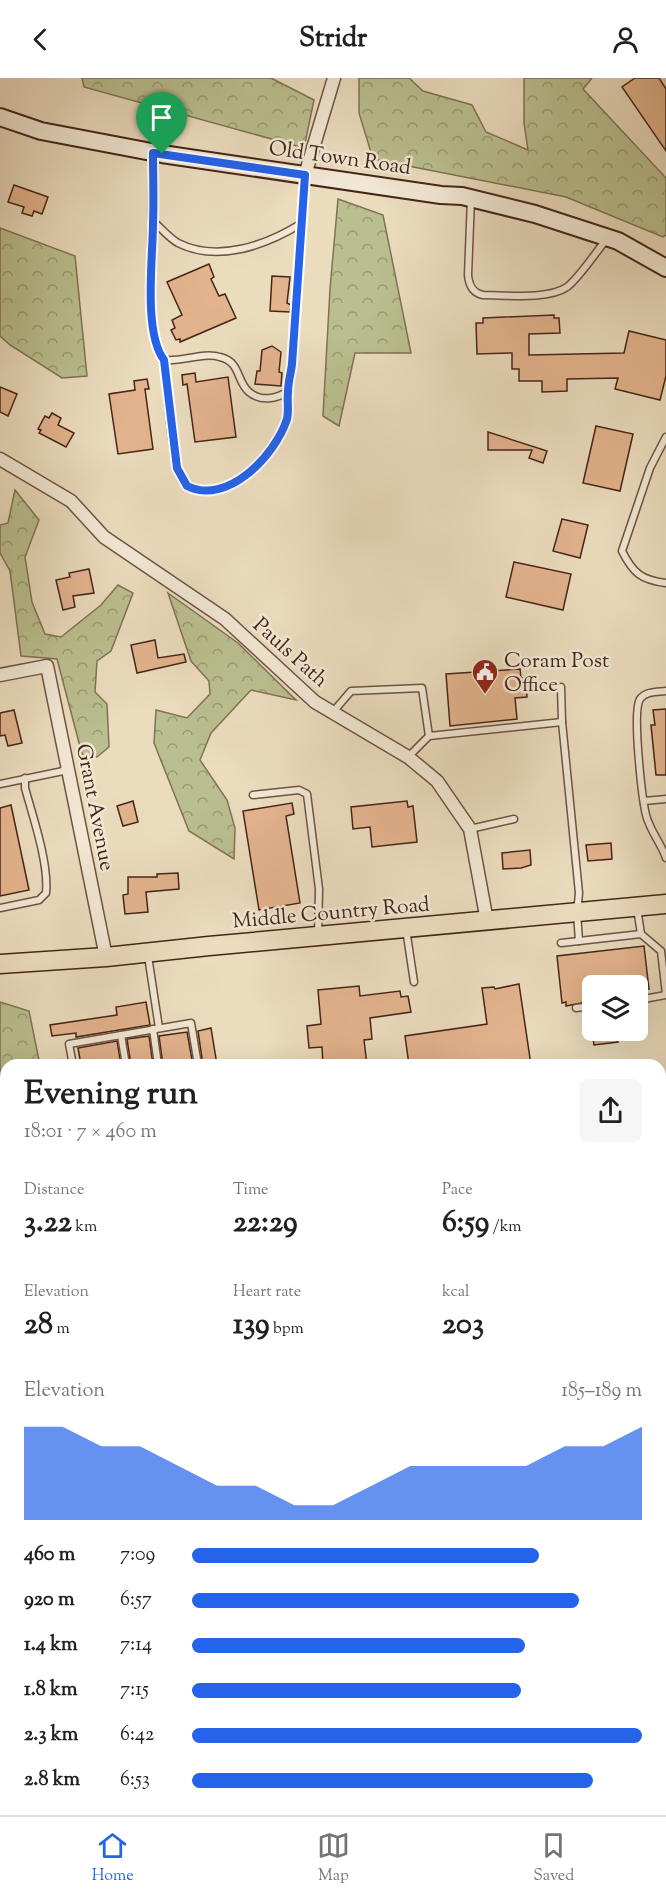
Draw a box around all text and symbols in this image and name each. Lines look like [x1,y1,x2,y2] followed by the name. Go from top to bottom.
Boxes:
[299,20,367,59] text: Stridr
[24,23,57,56] icon: back
[609,23,642,56] icon: person
[136,92,187,154] pin
[145,101,178,134] icon: arrive
[267,134,413,184] street label: Old Town Road
[245,612,334,695] street label: Pauls Path
[504,647,609,701] place label: Coram Post Office
[470,657,500,695] public building icon: Coram Post Office
[67,741,121,873] street label: Grant Avenue
[231,890,431,938] street label: Middle Country Road
[582,975,648,1041] map controls
[582,975,648,1041] button: layers
[24,1071,198,1119] text: Evening run
[579,1079,642,1142] button: share
[24,1118,157,1147] text: 18:01 · 7 × 460 m
[24,1179,84,1202] text: Distance
[233,1179,269,1202] text: Time
[442,1179,473,1202] text: Pace
[24,1202,72,1245] text: 3.22
[233,1202,298,1245] text: 22:29
[442,1202,489,1245] text: 6:59
[72,1216,97,1239] text: km
[489,1216,522,1239] text: /km
[24,1281,89,1304] text: Elevation
[233,1281,301,1304] text: Heart rate
[442,1281,470,1304] text: kcal
[24,1304,53,1347] text: 28
[233,1304,270,1347] text: 139
[442,1304,484,1347] text: 203
[53,1318,70,1341] text: m
[270,1318,304,1341] text: bpm
[24,1377,105,1406] text: Elevation
[561,1377,642,1406] text: 185–189 m
[24,1541,75,1570] text: 460 m
[120,1541,155,1570] text: 7:09
[24,1586,74,1615] text: 920 m
[120,1586,152,1615] text: 6:57
[24,1631,78,1660] text: 1.4 km
[120,1631,152,1660] text: 7:14
[24,1676,78,1705] text: 1.8 km
[120,1676,149,1705] text: 7:15
[24,1721,78,1750] text: 2.3 km
[120,1721,154,1750] text: 6:42
[24,1766,80,1795] text: 2.8 km
[120,1766,150,1795] text: 6:53
[92,1829,134,1888] tab: Home
[317,1829,350,1888] tab: Map
[533,1829,574,1888] tab: Saved

